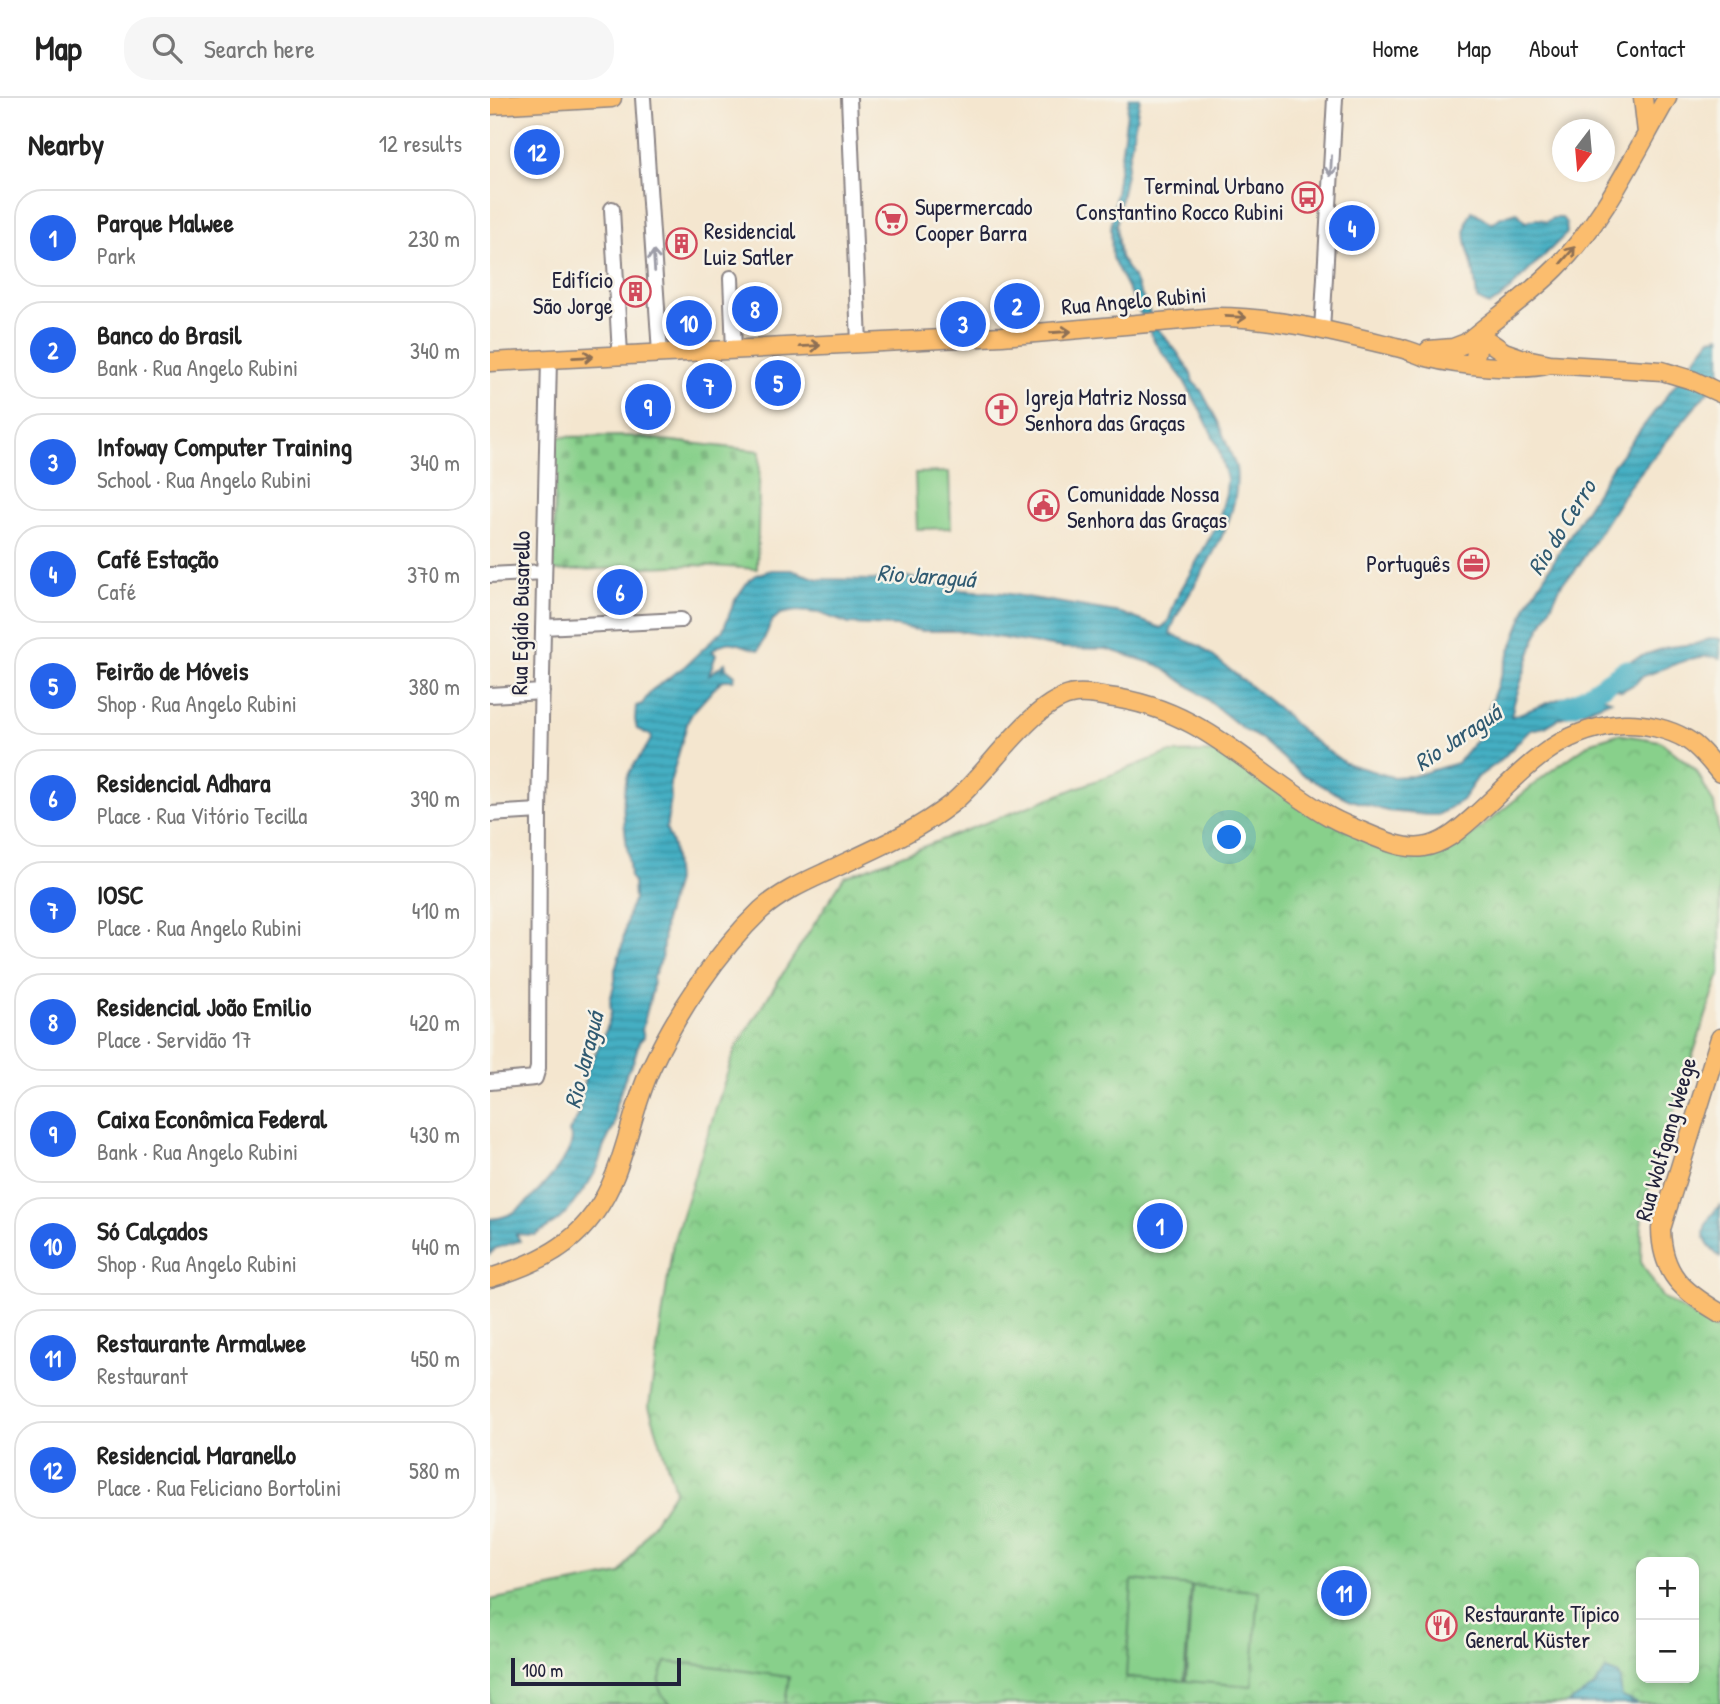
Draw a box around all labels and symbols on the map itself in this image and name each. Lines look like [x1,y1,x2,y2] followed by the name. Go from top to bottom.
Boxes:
[1552,119,1615,182] north arrow
[514,126,560,178] pin: 12
[1325,154,1338,177] one-way arrow
[1076,170,1284,227] place label: Terminal Urbano Constantino Rocco Rubini
[1290,181,1324,215] bus stop icon: Terminal Urbano Constantino Rocco Rubini
[915,191,1032,248] place label: Supermercado Cooper Barra
[875,202,909,236] supermarket icon: Supermercado Cooper Barra
[1329,202,1375,254] pin: 4
[704,215,796,272] place label: Residencial Luiz Satler
[664,226,698,260] building icon: Residencial Luiz Satler
[1560,246,1576,264] one-way arrow
[647,250,660,272] one-way arrow
[533,264,613,321] place label: Edifício São Jorge
[619,275,653,309] building icon: Edifício São Jorge
[1060,278,1208,322] street label: Rua Angelo Rubini
[994,280,1040,332] pin: 2
[732,283,778,335] pin: 8
[666,297,712,349] pin: 10
[940,298,986,350] pin: 3
[1224,311,1247,324] one-way arrow
[1050,325,1072,338] one-way arrow
[798,339,821,352] one-way arrow
[571,350,593,363] one-way arrow
[755,357,801,409] pin: 5
[686,360,732,412] pin: 7
[625,381,671,433] pin: 9
[1025,381,1186,438] place label: Igreja Matriz Nossa Senhora das Graças
[985,392,1019,426] church icon: Igreja Matriz Nossa Senhora das Graças
[1519,471,1604,581] water label: Rio do Cerro
[1067,478,1227,535] place label: Comunidade Nossa Senhora das Graças
[1027,489,1061,523] public building icon: Comunidade Nossa Senhora das Graças
[503,531,537,695] street label: Rua Egídio Busarello
[1456,546,1490,580] office icon: Português
[1366,548,1450,579] place label: Português
[876,556,979,596] water label: Rio Jaraguá
[597,566,643,618] pin: 6
[1407,695,1509,779] water label: Rio Jaraguá
[1212,820,1246,854] your location
[556,1006,612,1112] water label: Rio Jaraguá
[1627,1054,1703,1224] street label: Rua Wolfgang Weege
[1137,1200,1183,1252] pin: 1
[1321,1567,1367,1619] pin: 11
[1465,1598,1619,1655] place label: Restaurante Típico General Küster
[1425,1609,1459,1643] restaurant icon: Restaurante Típico General Küster
[511,1655,681,1687] scale bar

